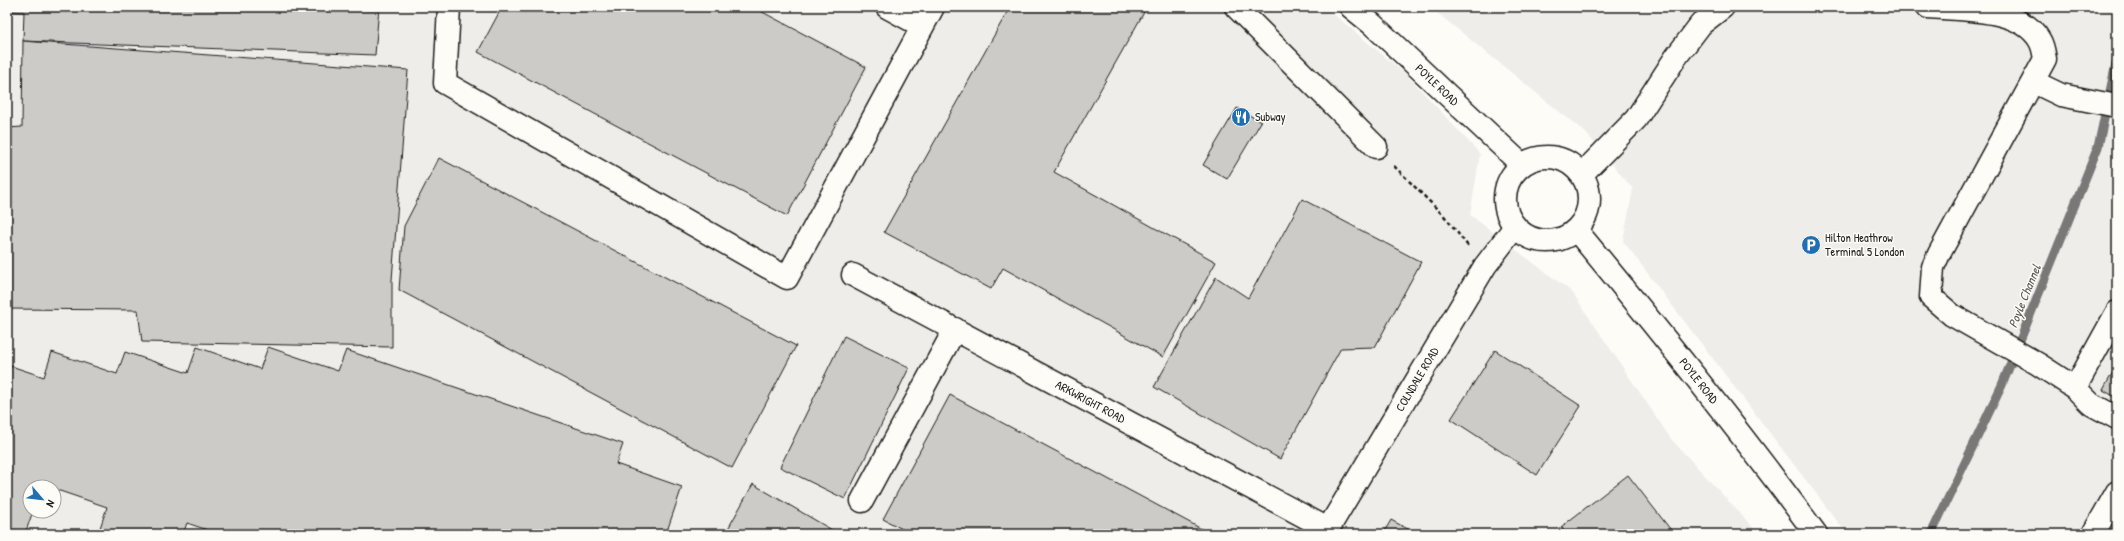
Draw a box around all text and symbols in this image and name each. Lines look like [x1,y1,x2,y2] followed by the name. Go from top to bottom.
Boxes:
[1412,60,1463,109] street label: POYLE ROAD
[1230,106,1252,128] restaurant icon: Subway
[1255,108,1286,125] place label: Subway
[1825,229,1904,260] place label: Hilton Heathrow Terminal 5 London
[1800,234,1822,256] parking icon: Hilton Heathrow Terminal 5 London
[2003,261,2045,330] water label: Poyle Channel
[1391,344,1443,414] street label: COLNDALE ROAD
[1676,354,1723,407] street label: POYLE ROAD
[1053,376,1129,427] street label: ARKWRIGHT ROAD
[22,479,62,519] north arrow
[43,498,58,510] text: N

